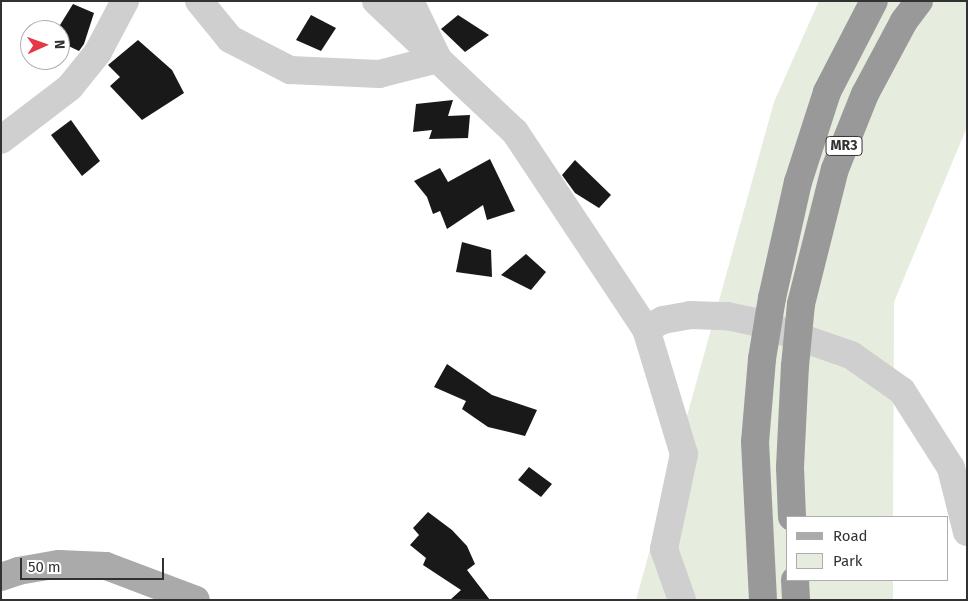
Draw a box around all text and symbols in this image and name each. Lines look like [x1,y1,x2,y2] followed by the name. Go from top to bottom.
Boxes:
[20,20,70,70] north arrow
[51,40,68,49] text: N
[825,134,863,158] road number: MR3
[786,516,948,581] legend
[833,527,868,545] text: Road
[22,548,166,580] scale bar
[833,552,863,570] text: Park
[28,558,61,576] text: 50 m

